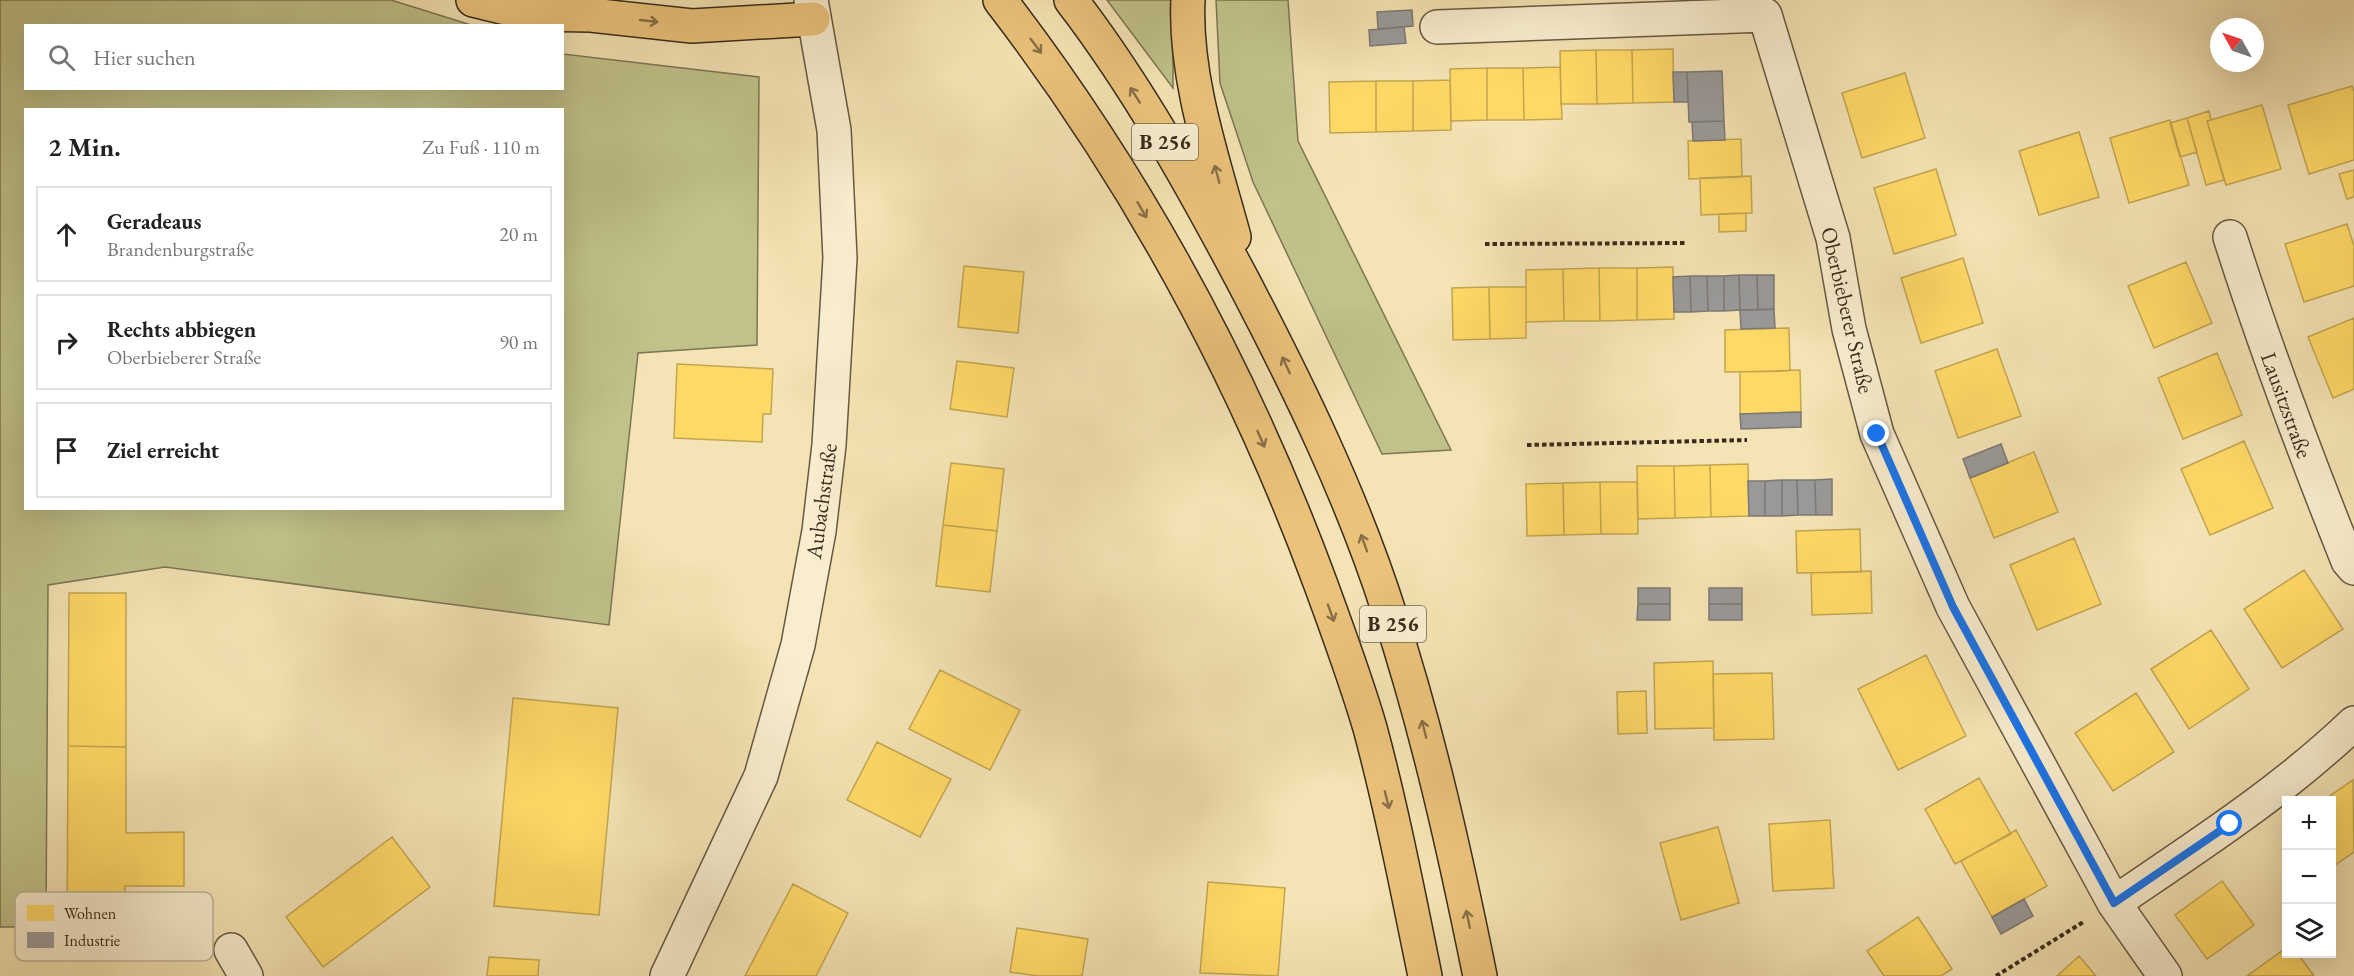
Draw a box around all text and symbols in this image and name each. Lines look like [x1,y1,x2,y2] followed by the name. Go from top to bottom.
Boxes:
[639,16,659,27] one-way arrow
[2210,18,2264,72] north arrow
[24,24,564,90] search box
[1029,38,1042,54] one-way arrow
[45,41,78,74] icon: search
[93,43,196,72] text: Hier suchen
[1129,87,1141,104] one-way arrow
[1132,124,1198,160] road number: B 256
[48,130,121,164] text: 2 Min.
[422,134,540,160] text: Zu Fuß · 110 m
[1211,165,1222,184] one-way arrow
[1137,201,1149,218] one-way arrow
[107,207,201,236] text: Geradeaus
[50,218,83,251] icon: ahead
[499,221,538,247] text: 20 m
[1814,224,1881,397] street label: Oberbieberer Straße
[107,236,254,262] text: Brandenburgstraße
[107,315,256,344] text: Rechts abbiegen
[50,326,83,359] icon: right
[499,329,538,355] text: 90 m
[107,344,261,370] text: Oberbieberer Straße
[2254,348,2319,463] street label: Lausitzstraße
[1280,356,1291,374] one-way arrow
[1863,420,1889,446] route end
[1256,430,1267,448] one-way arrow
[50,434,83,467] icon: arrive
[107,436,219,465] text: Ziel erreicht
[799,441,844,562] street label: Aubachstraße
[1358,534,1369,553] one-way arrow
[1327,603,1338,622] one-way arrow
[1360,606,1426,642] road number: B 256
[1418,719,1430,738] one-way arrow
[1381,790,1393,809] one-way arrow
[2282,796,2336,958] map controls
[2282,796,2336,850] button: +
[2216,810,2242,836] route start
[2282,850,2336,904] button: −
[15,892,213,961] legend
[64,903,117,924] text: Wohnen
[2282,904,2336,958] button: layers
[1462,909,1473,929] one-way arrow
[64,930,120,951] text: Industrie

